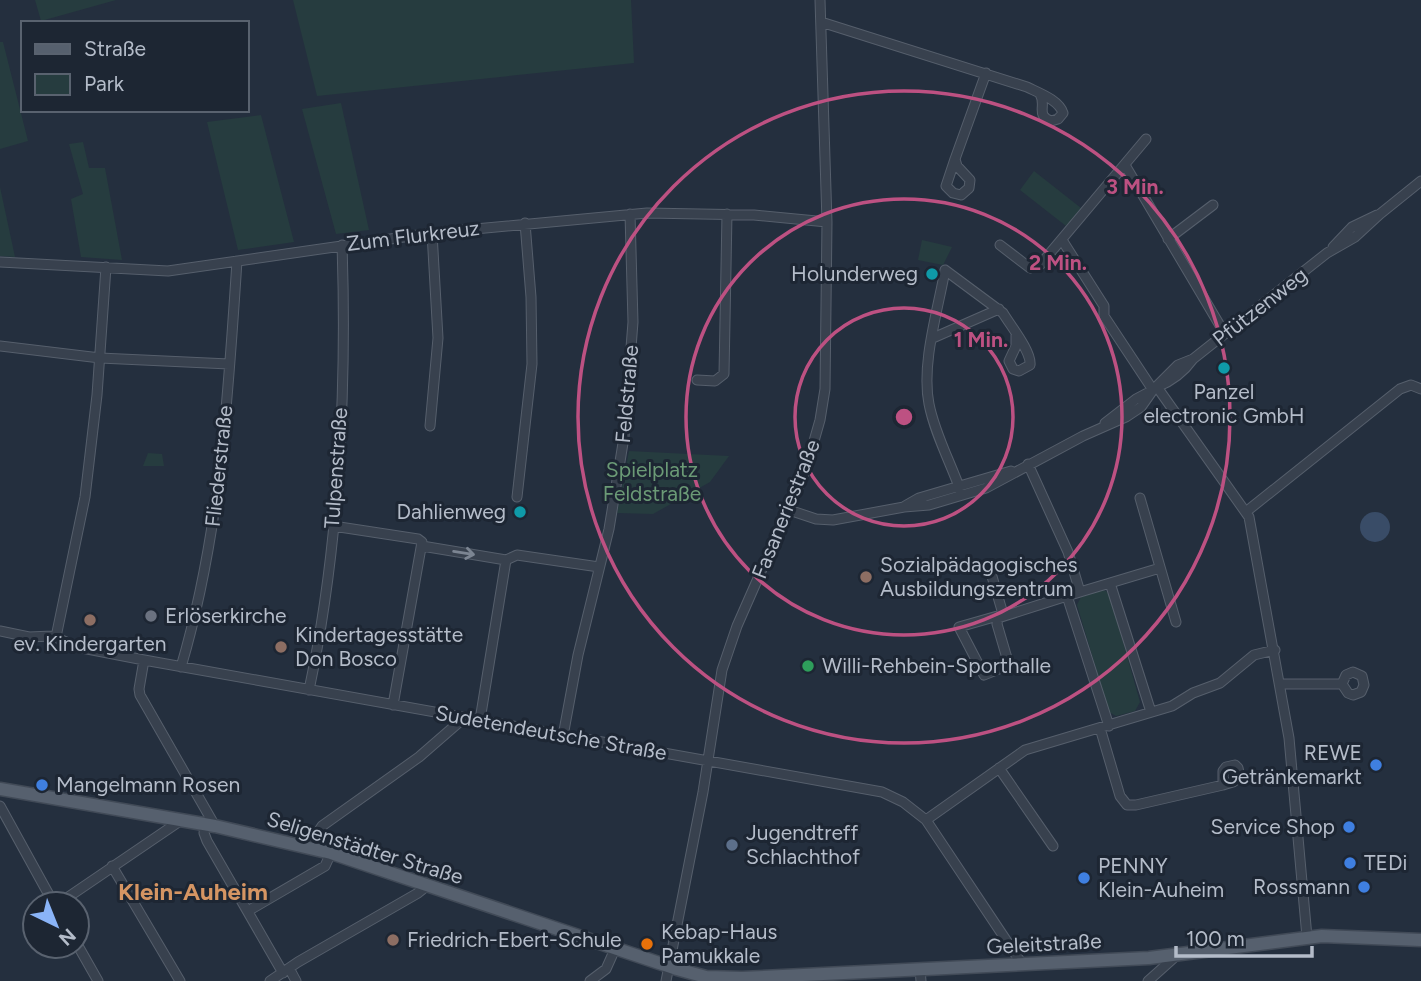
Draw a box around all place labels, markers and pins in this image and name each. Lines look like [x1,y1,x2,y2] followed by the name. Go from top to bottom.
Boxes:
[791,261,918,286] place label: Holunderweg
[924,266,940,282] marker: Holunderweg
[1216,360,1232,376] marker: Panzel electronic GmbH
[1143,379,1305,428] place label: Panzel electronic GmbH
[892,405,916,429] centre of rings
[397,499,506,524] place label: Dahlienweg
[512,504,528,520] marker: Dahlienweg
[880,552,1078,601] place label: Sozialpädagogisches Ausbildungszentrum
[858,569,874,585] marker: Sozialpädagogisches Ausbildungszentrum
[165,603,286,628] place label: Erlöserkirche
[143,608,159,624] marker: Erlöserkirche
[82,612,98,628] marker: ev. Kindergarten
[295,622,463,671] place label: Kindertagesstätte Don Bosco
[13,631,167,656] place label: ev. Kindergarten
[273,639,289,655] marker: Kindertagesstätte Don Bosco
[822,653,1051,678] place label: Willi-Rehbein-Sporthalle
[800,658,816,674] marker: Willi-Rehbein-Sporthalle
[1222,740,1362,789] place label: REWE Getränkemarkt
[1368,757,1384,773] marker: REWE Getränkemarkt
[56,772,240,797] place label: Mangelmann Rosen
[34,777,50,793] marker: Mangelmann Rosen
[1211,814,1335,839] place label: Service Shop
[1341,819,1357,835] marker: Service Shop
[746,820,860,869] place label: Jugendtreff Schlachthof
[724,837,740,853] marker: Jugendtreff Schlachthof
[1364,850,1407,875] place label: TEDi
[1098,853,1224,902] place label: PENNY Klein-Auheim
[1342,855,1358,871] marker: TEDi
[1076,870,1092,886] marker: PENNY Klein-Auheim
[1253,874,1350,899] place label: Rossmann
[1356,879,1372,895] marker: Rossmann
[661,919,777,968] place label: Kebap-Haus Pamukkale
[407,927,622,952] place label: Friedrich-Ebert-Schule
[385,932,401,948] marker: Friedrich-Ebert-Schule
[639,936,655,952] marker: Kebap-Haus Pamukkale

